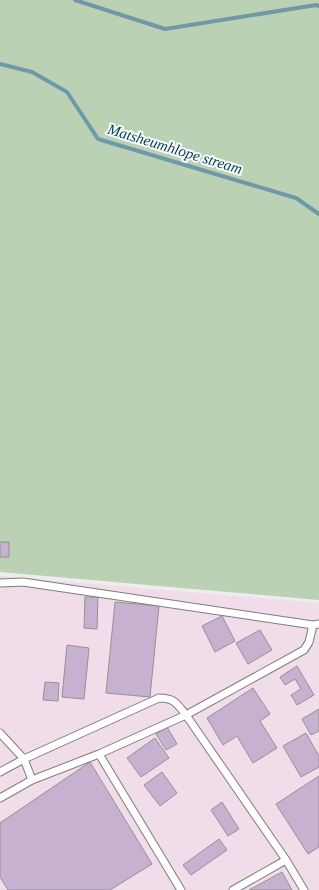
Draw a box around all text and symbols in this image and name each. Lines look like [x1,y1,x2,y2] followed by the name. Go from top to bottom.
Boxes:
[105,121,244,177] water label: Matsheumhlope stream

